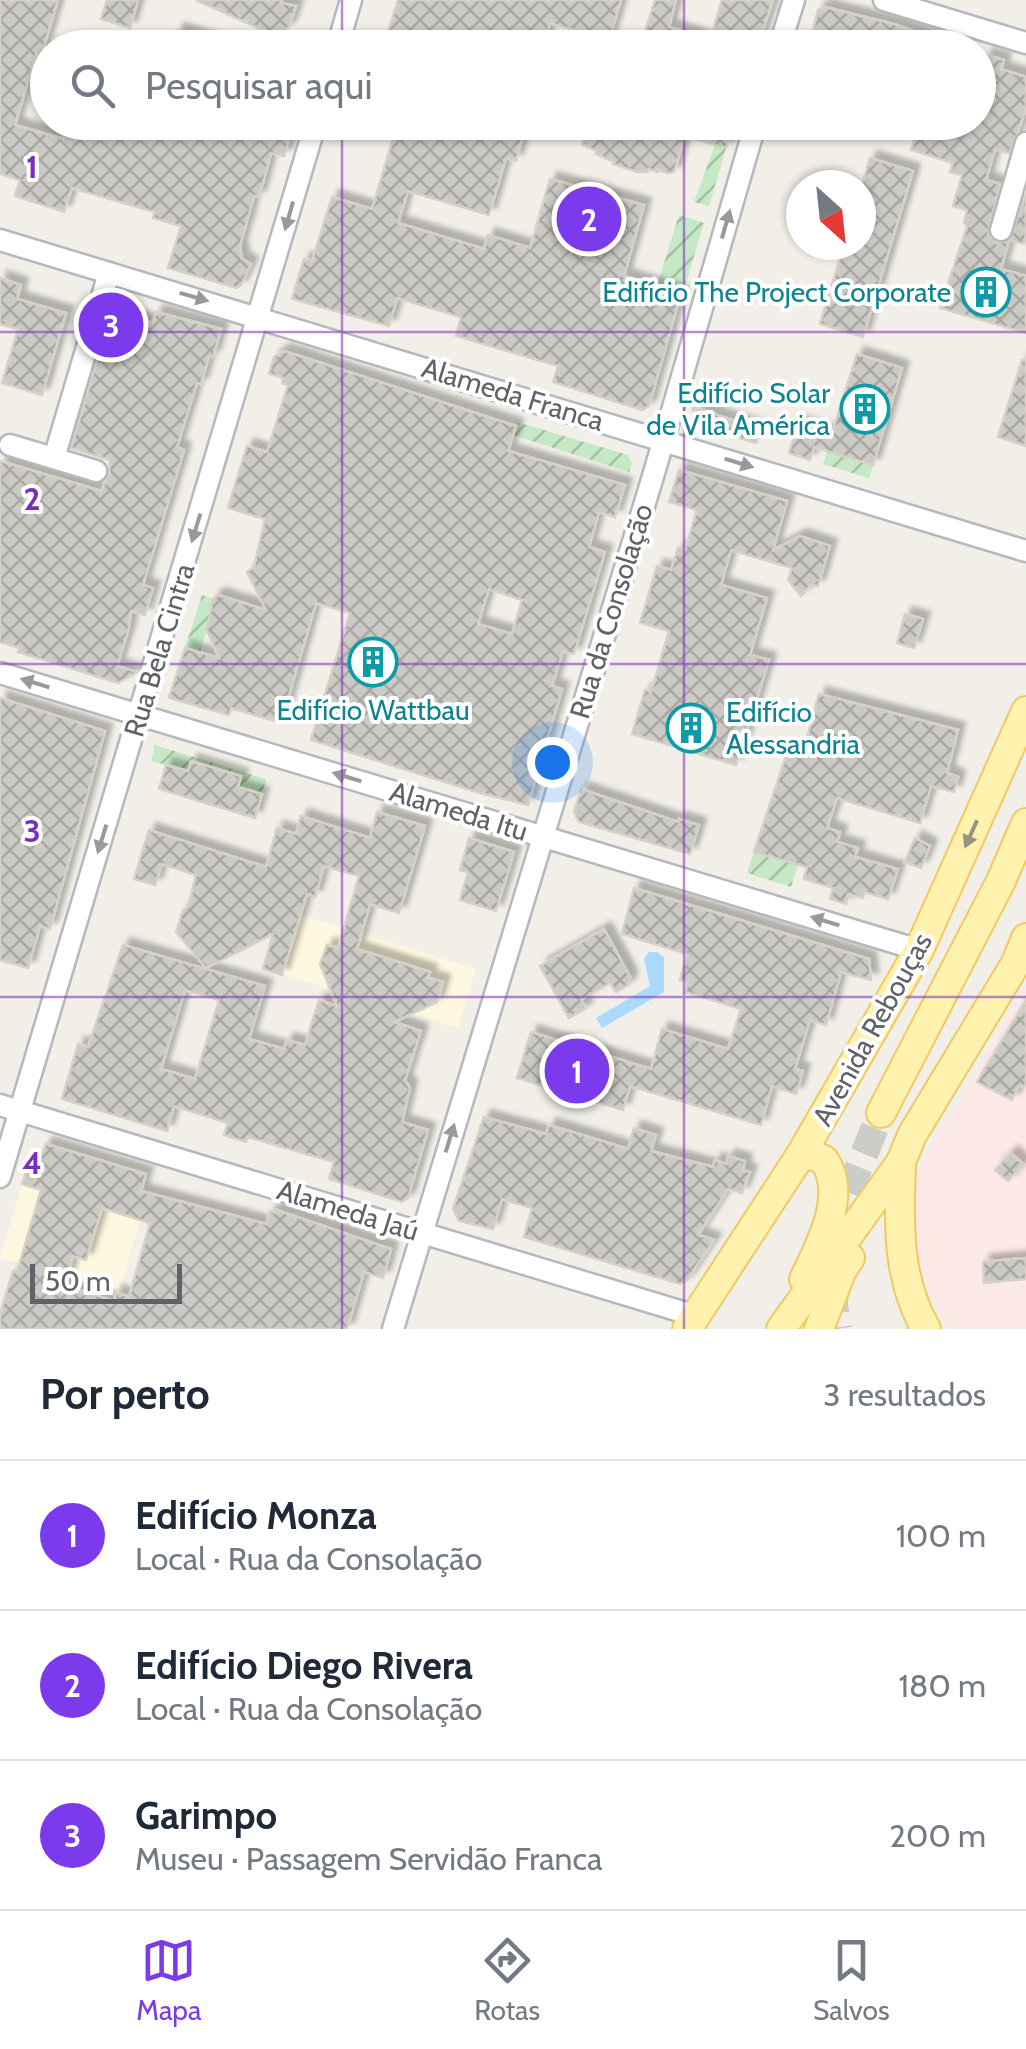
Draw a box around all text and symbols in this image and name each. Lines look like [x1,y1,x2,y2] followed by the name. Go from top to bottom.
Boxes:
[30,30,996,140] search box
[65,58,120,113] icon: search
[145,62,372,109] text: Pesquisar aqui
[26,147,38,186] text: 1
[786,170,876,260] north arrow
[556,182,622,256] pin: 2
[281,201,296,232] one-way arrow
[719,208,734,239] one-way arrow
[960,266,1012,318] building icon: Edifício The Project Corporate
[602,275,951,309] place label: Edifício The Project Corporate
[78,288,144,362] pin: 3
[179,290,210,305] one-way arrow
[418,350,609,438] street label: Alameda Franca
[646,376,831,442] place label: Edifício Solar de Vila América
[839,383,891,435] building icon: Edifício Solar de Vila América
[725,456,755,471] one-way arrow
[24,479,40,518] text: 2
[562,500,660,722] street label: Rua da Consolação
[188,513,203,543] one-way arrow
[117,559,202,741] street label: Rua Bela Cintra
[347,636,399,688] building icon: Edifício Wattbau
[20,675,50,690] one-way arrow
[276,693,470,727] place label: Edifício Wattbau
[726,695,860,761] place label: Edifício Alessandria
[665,702,717,754] building icon: Edifício Alessandria
[527,737,578,788] your location
[331,769,361,784] one-way arrow
[386,774,532,848] street label: Alameda Itu
[23,811,41,850] text: 3
[963,819,979,849] one-way arrow
[94,824,109,854] one-way arrow
[810,913,840,928] one-way arrow
[805,927,939,1131] street label: Avenida Rebouças
[544,1034,610,1108] pin: 1
[443,1123,458,1153] one-way arrow
[22,1143,42,1182] text: 4
[273,1172,423,1248] street label: Alameda Jaú
[30,1259,182,1304] scale bar
[45,1264,111,1298] text: 50 m
[40,1368,210,1420] text: Por perto
[823,1375,986,1414] text: 3 resultados
[135,1492,377,1539] text: Edifício Monza
[67,1516,78,1555] text: 1
[896,1516,986,1555] text: 100 m
[135,1539,482,1578] text: Local · Rua da Consolação
[135,1642,473,1689] text: Edifício Diego Rivera
[64,1666,81,1705] text: 2
[899,1666,986,1705] text: 180 m
[135,1689,482,1728] text: Local · Rua da Consolação
[135,1792,277,1839] text: Garimpo
[64,1816,81,1855] text: 3
[889,1816,986,1855] text: 200 m
[135,1839,602,1878] text: Museu · Passagem Servidão Franca
[136,1933,201,2027] tab: Mapa
[474,1933,540,2027] tab: Rotas
[813,1933,890,2027] tab: Salvos

